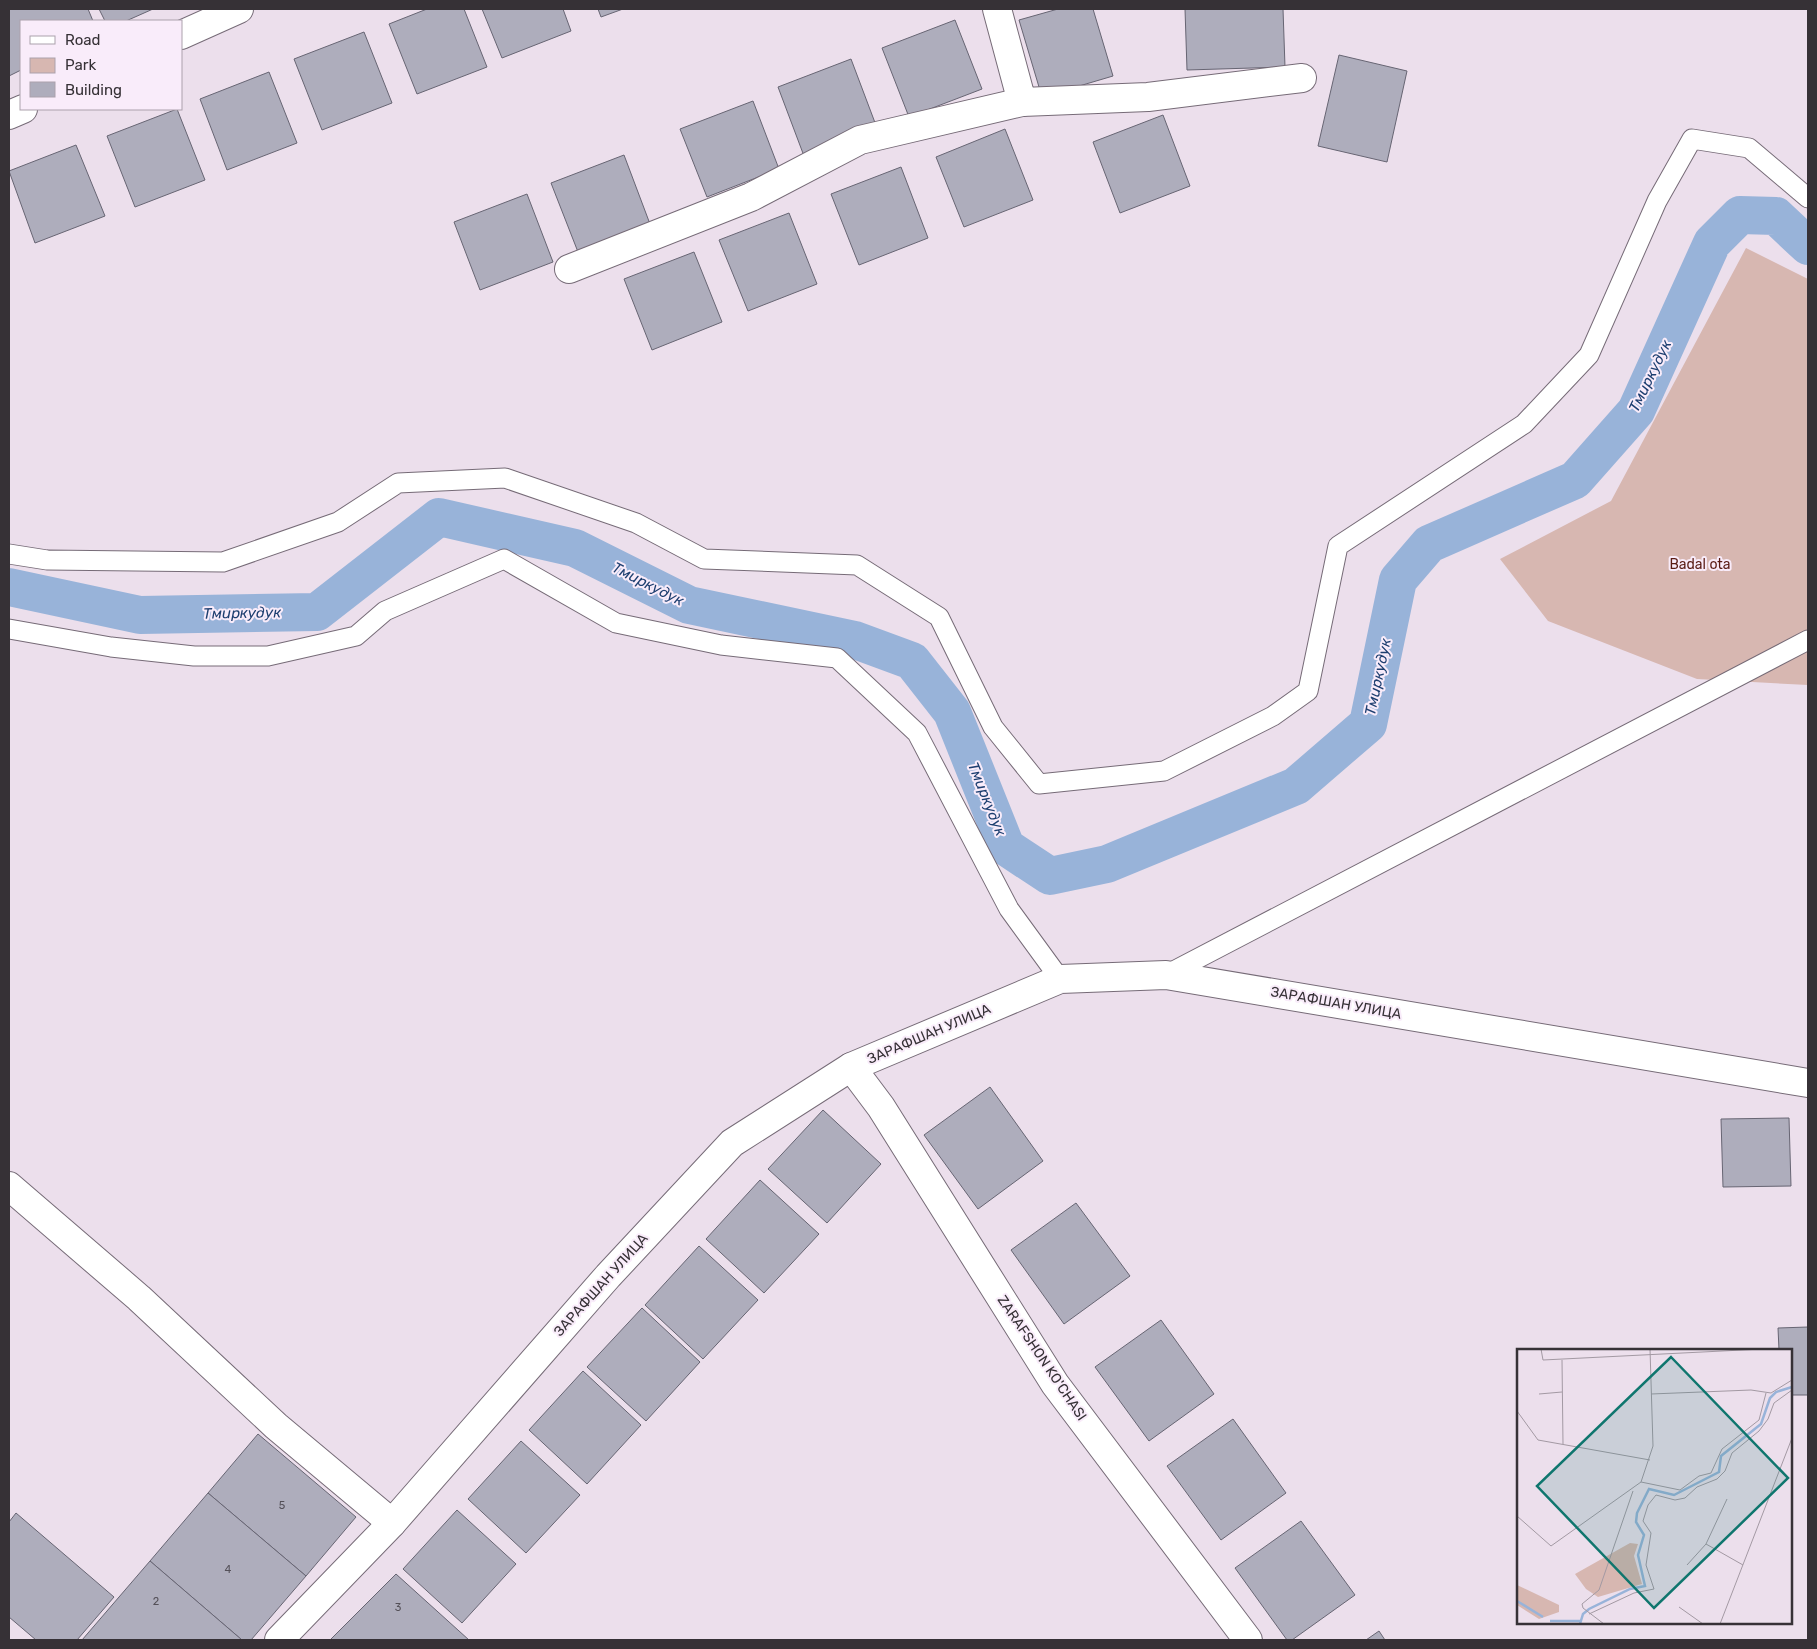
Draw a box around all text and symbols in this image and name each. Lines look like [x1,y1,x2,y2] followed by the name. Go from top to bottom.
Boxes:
[20,20,182,110] legend
[65,31,101,49] text: Road
[65,56,96,74] text: Park
[65,81,122,99] text: Building
[1625,336,1676,415] water label: Тмиркудук
[1669,556,1731,573] park label: Badal ota
[609,558,688,610] water label: Тмиркудук
[203,603,282,623] water label: Тмиркудук
[1361,636,1395,717] water label: Тмиркудук
[964,759,1010,840] water label: Тмиркудук
[1269,983,1403,1023] street label: ЗАРАФШАН УЛИЦА
[865,1000,994,1068] street label: ЗАРАФШАН УЛИЦА
[550,1230,652,1340] street label: ЗАРАФШАН УЛИЦА
[994,1292,1090,1424] street label: ZARAFSHON KO'CHASI
[1517,1349,1792,1624] inset map
[279,1499,286,1512] house number: 5
[225,1563,232,1576] house number: 4
[153,1595,159,1608] house number: 2
[395,1601,402,1614] house number: 3

